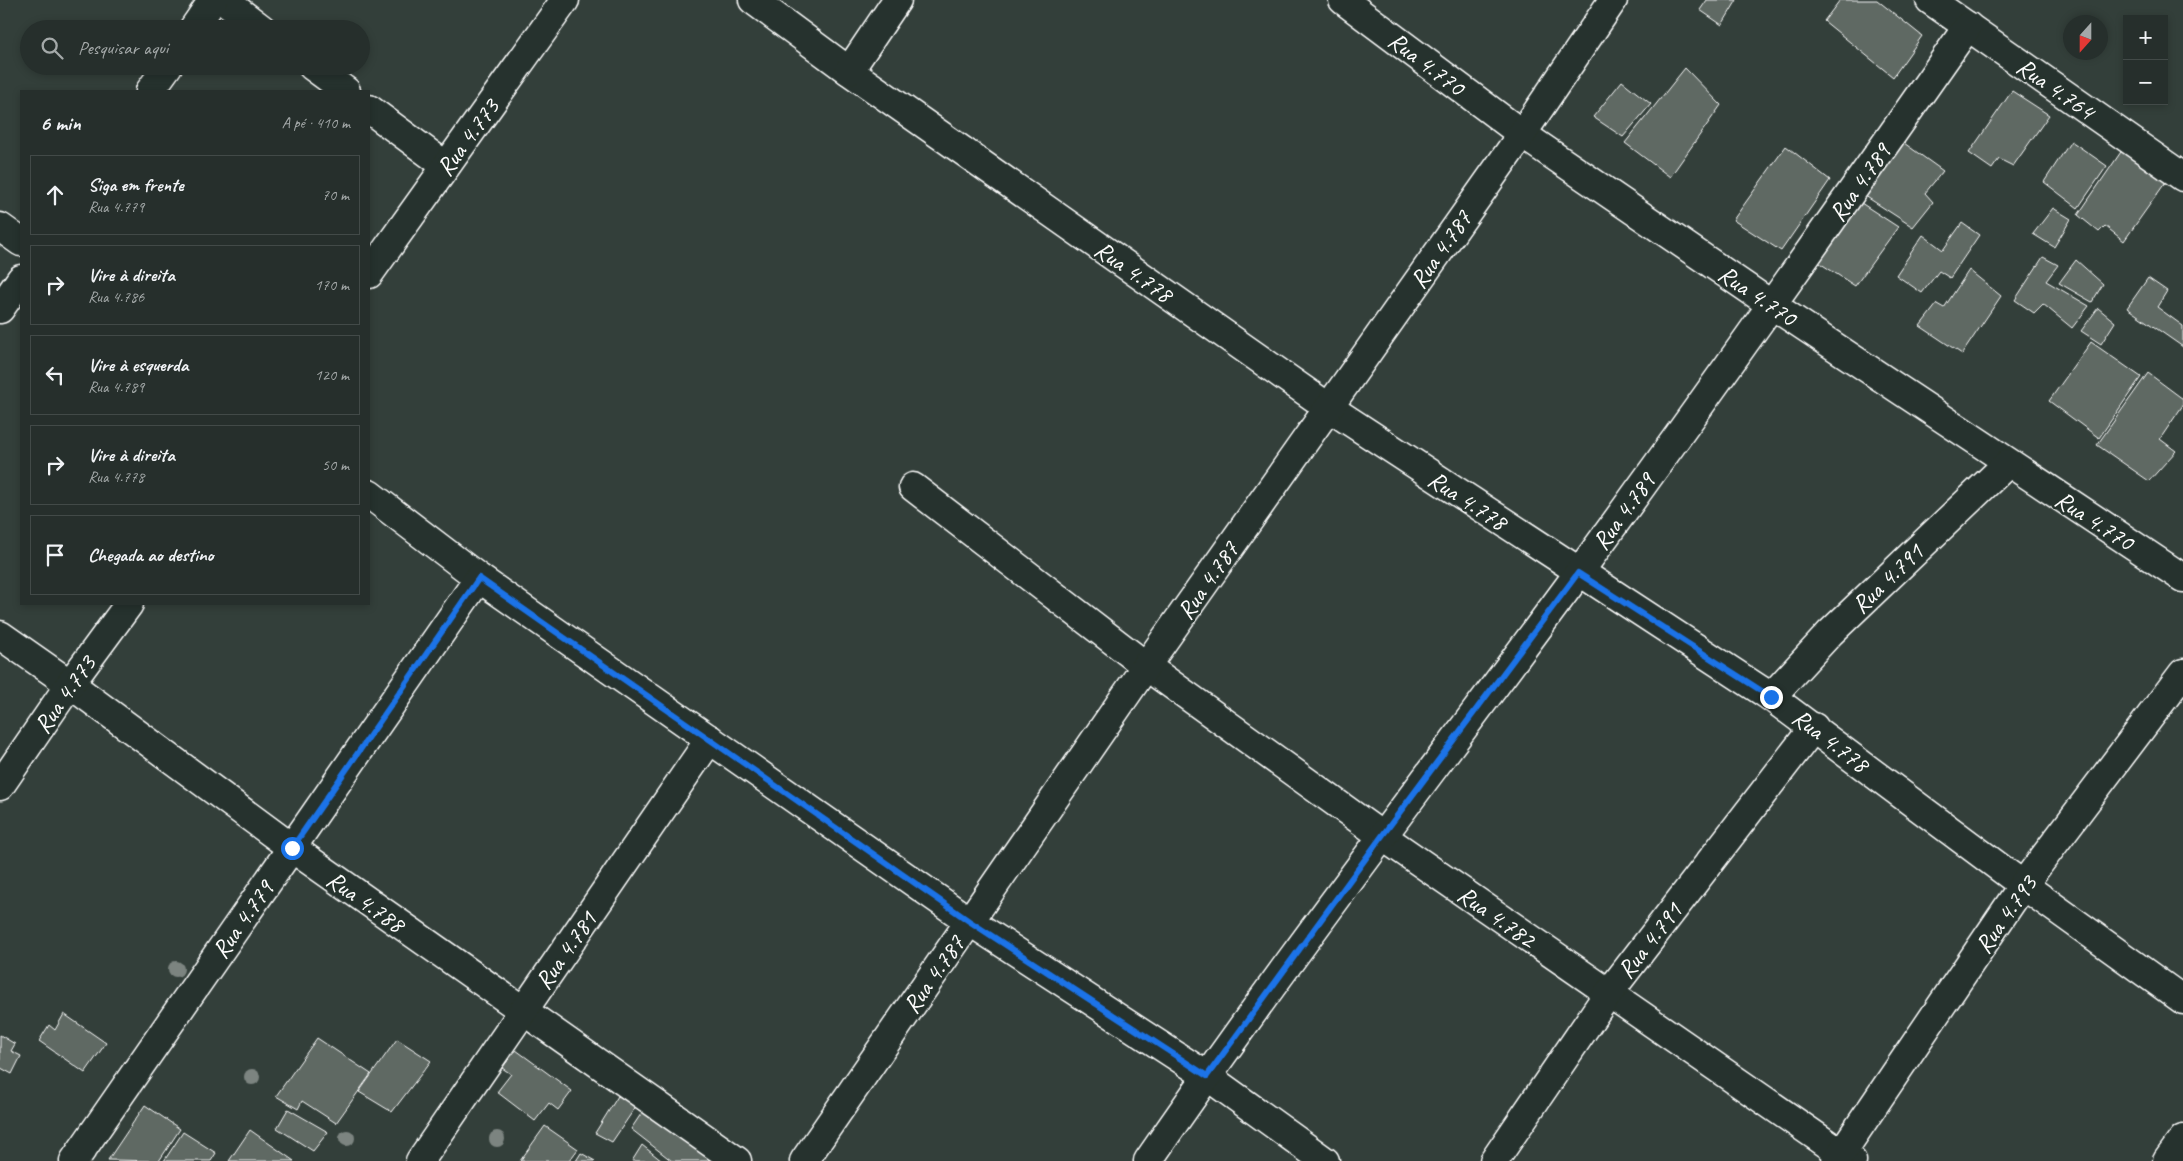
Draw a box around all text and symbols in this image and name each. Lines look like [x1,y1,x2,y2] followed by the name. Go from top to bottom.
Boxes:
[2063,15,2108,60] north arrow
[2123,15,2168,105] map controls
[2123,15,2168,60] button: +
[20,20,370,75] search box
[1382,25,1473,104] street label: Rua 4.770
[38,34,66,62] icon: search
[78,36,168,60] text: Pesquisar aqui
[2010,50,2103,129] street label: Rua 4.764
[2123,60,2168,105] button: −
[429,91,508,183] street label: Rua 4.773
[40,110,81,136] text: 6 min
[282,113,350,133] text: A pé · 410 m
[1821,136,1899,228] street label: Rua 4.789
[88,173,184,197] text: Siga em frente
[41,181,69,209] icon: ahead
[322,185,349,205] text: 70 m
[88,197,144,217] text: Rua 4.779
[1402,203,1480,295] street label: Rua 4.787
[1088,233,1181,312] street label: Rua 4.778
[1712,258,1804,335] street label: Rua 4.770
[88,263,175,287] text: Vire à direita
[41,271,69,299] icon: right
[315,275,349,295] text: 170 m
[88,287,144,307] text: Rua 4.786
[88,353,188,377] text: Vire à esquerda
[41,361,69,389] icon: left
[315,365,349,385] text: 120 m
[88,377,144,397] text: Rua 4.789
[88,443,175,467] text: Vire à direita
[41,451,69,479] icon: right
[322,455,349,475] text: 50 m
[1422,463,1515,540] street label: Rua 4.778
[1585,465,1664,557] street label: Rua 4.789
[88,467,144,487] text: Rua 4.778
[2049,483,2142,559] street label: Rua 4.770
[1169,534,1247,626] street label: Rua 4.787
[1845,535,1932,621] street label: Rua 4.791
[41,541,69,569] icon: arrive
[88,543,214,567] text: Chegada ao destino
[26,648,104,740] street label: Rua 4.773
[1760,686,1783,709] route end
[1786,702,1877,782] street label: Rua 4.778
[281,837,304,860] route start
[320,863,413,942] street label: Rua 4.788
[1967,868,2045,960] street label: Rua 4.793
[204,873,282,965] street label: Rua 4.779
[1451,878,1543,956] street label: Rua 4.782
[1610,895,1691,985] street label: Rua 4.791
[527,904,605,996] street label: Rua 4.781
[895,928,973,1020] street label: Rua 4.787

